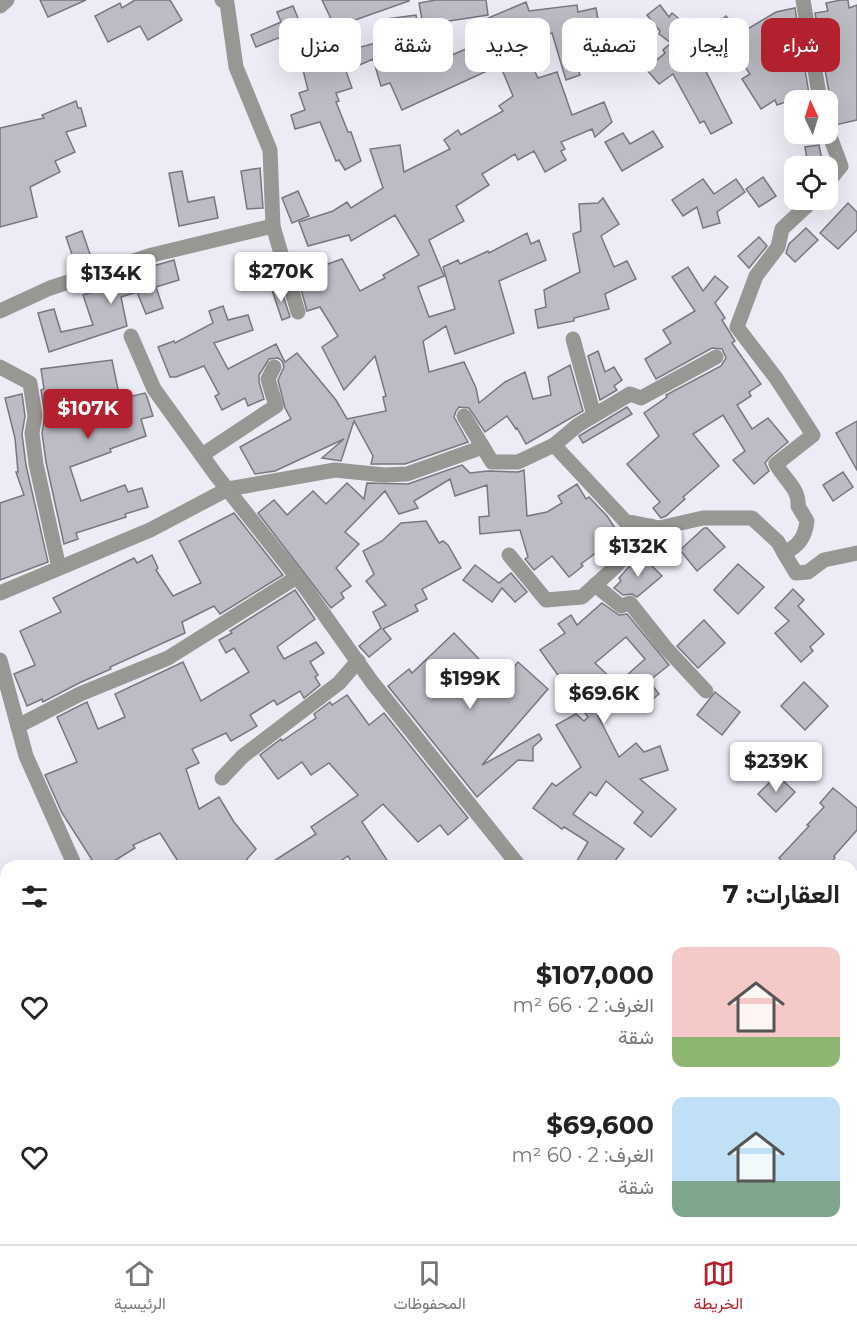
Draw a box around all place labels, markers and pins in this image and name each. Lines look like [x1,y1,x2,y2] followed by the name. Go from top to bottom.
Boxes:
[239,252,323,303] pin: $270K
[69,254,153,305] pin: $134K
[46,389,130,440] pin: $107K
[596,527,680,578] pin: $132K
[428,659,512,710] pin: $199K
[555,674,653,725] pin: $69.6K
[734,742,818,793] pin: $239K

